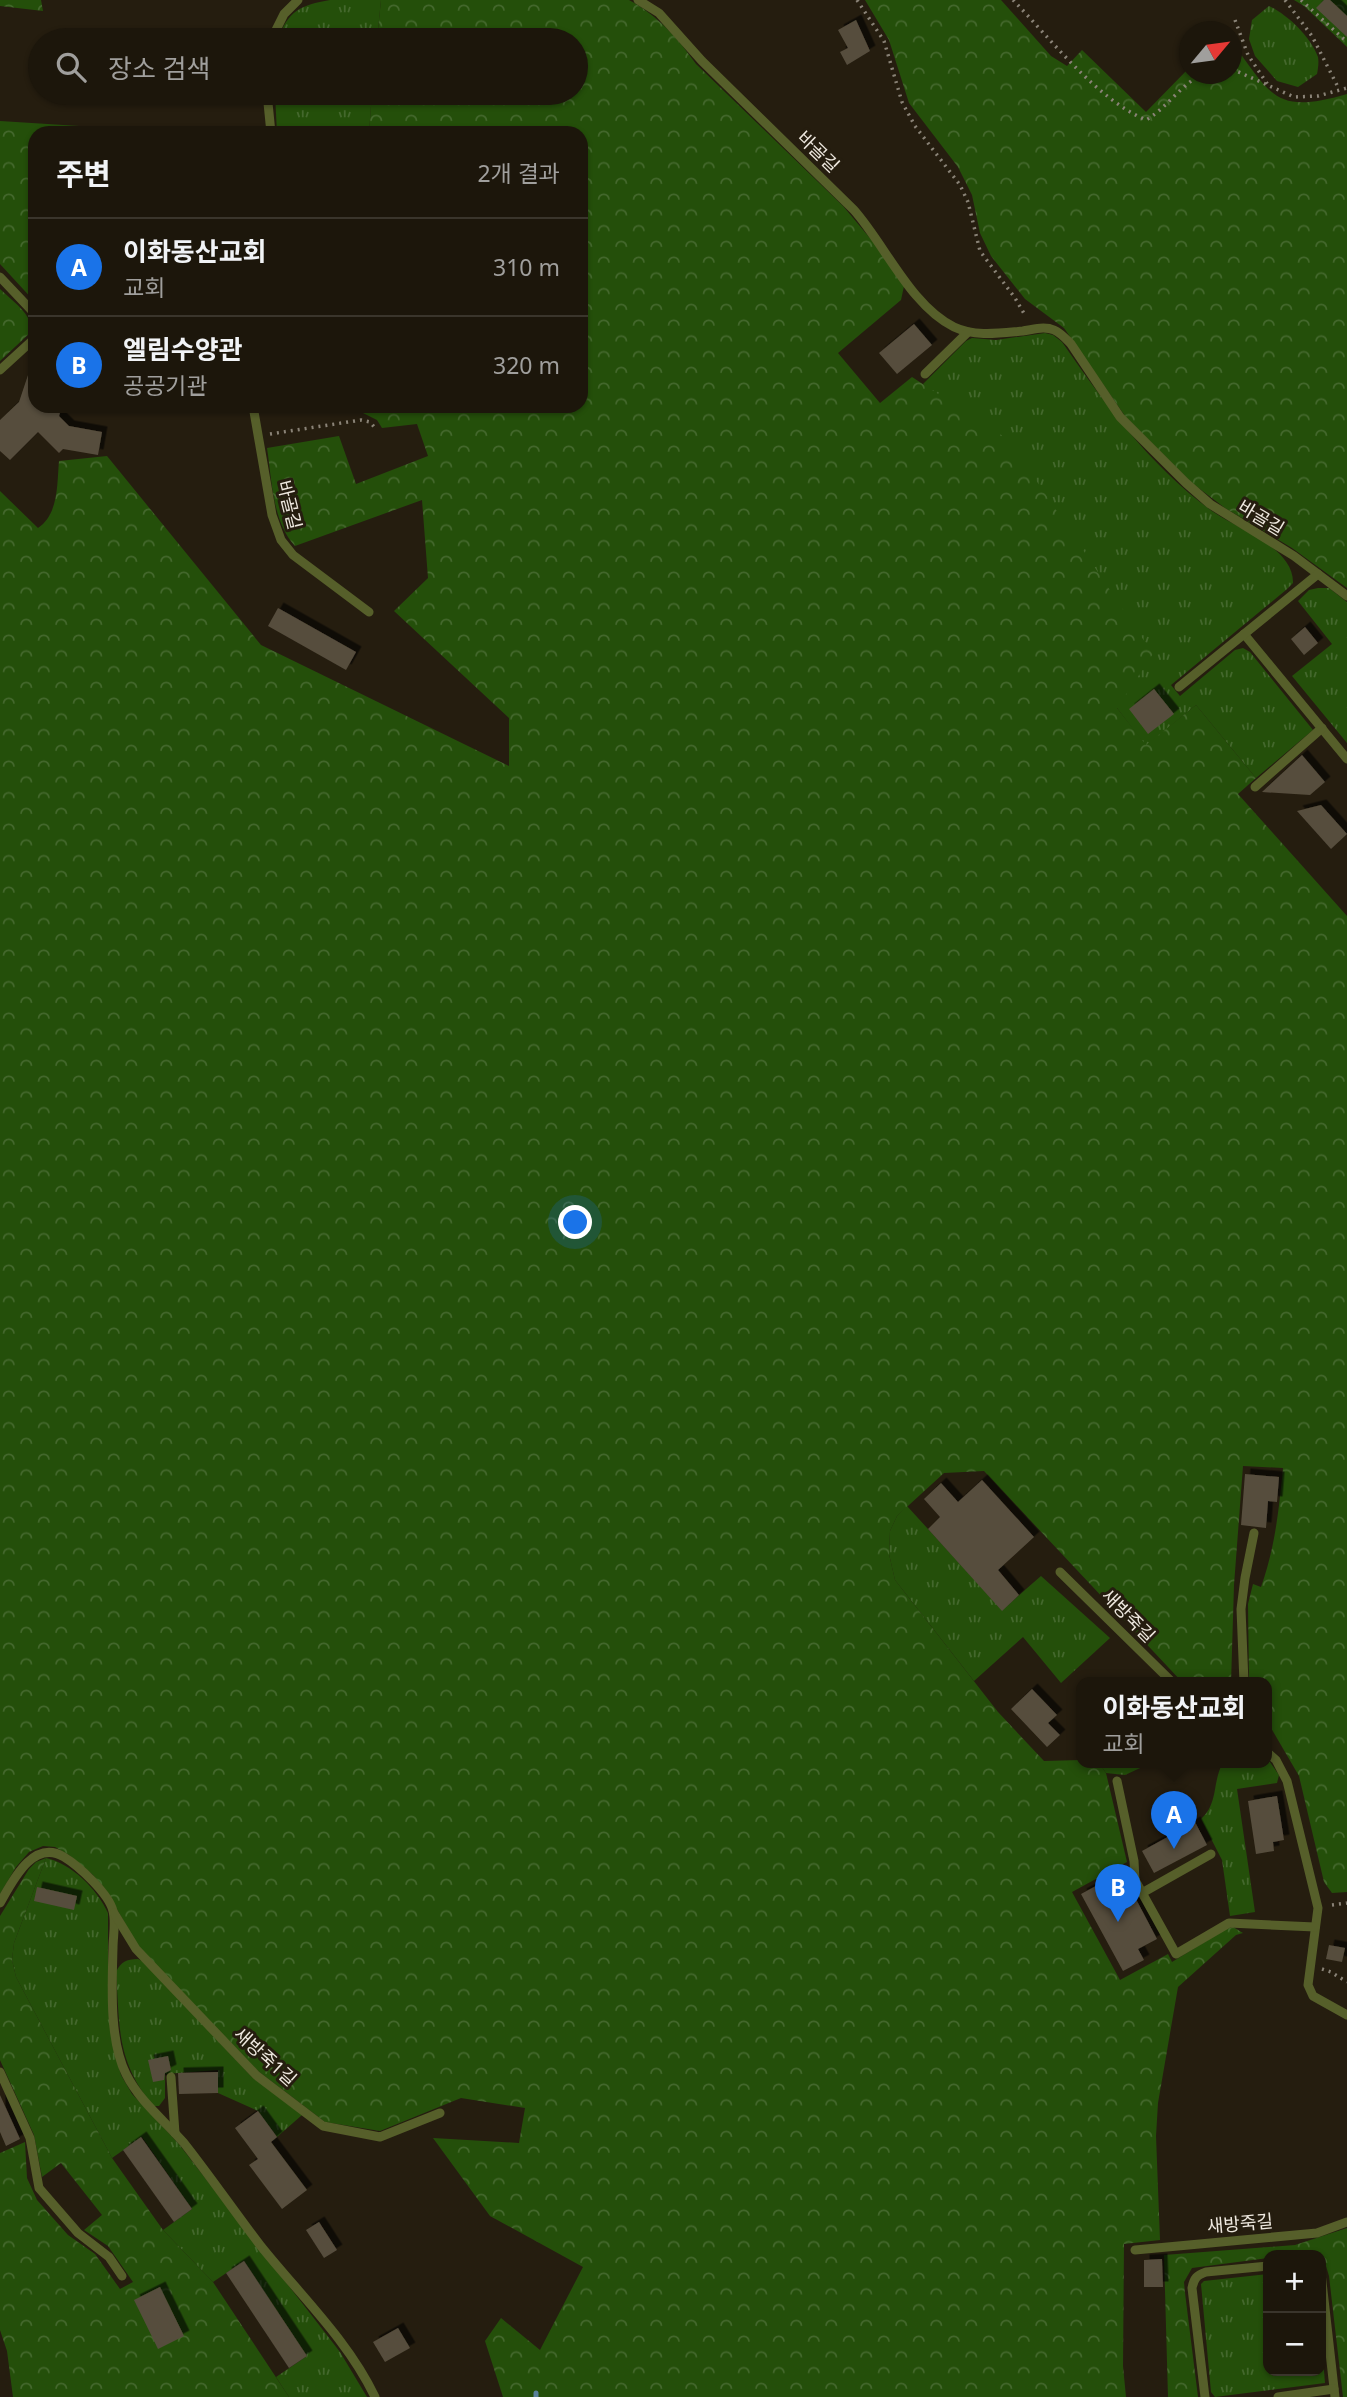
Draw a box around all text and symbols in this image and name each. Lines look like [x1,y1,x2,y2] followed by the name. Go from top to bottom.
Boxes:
[1179,21,1242,84] north arrow
[28,28,588,105] search box
[52,48,90,86] icon: search
[108,50,210,86] text: 장소 검색
[792,125,845,177] street label: 바골길
[56,153,111,194] text: 주변
[477,157,560,189] text: 2개 결과
[123,233,267,269] text: 이화동산교회
[71,251,87,283] text: A
[493,251,560,283] text: 310 m
[123,271,165,303] text: 교회
[123,331,243,367] text: 엘림수양관
[71,349,87,381] text: B
[493,349,560,381] text: 320 m
[123,369,208,401] text: 공공기관
[272,478,308,532] street label: 바골길
[1234,494,1289,540] street label: 바골길
[558,1205,592,1239] your location
[1097,1583,1161,1647] street label: 새방죽길
[1076,1677,1272,1768] popup
[1102,1689,1246,1725] text: 이화동산교회
[1102,1727,1145,1759] text: 교회
[1151,1791,1197,1849] pin: A
[1095,1864,1141,1922] pin: B
[229,2022,302,2091] street label: 새방죽1길
[1206,2208,1274,2238] street label: 새방죽길
[1263,2250,1326,2376] map controls
[1263,2250,1326,2313] button: +
[1263,2313,1326,2376] button: −

